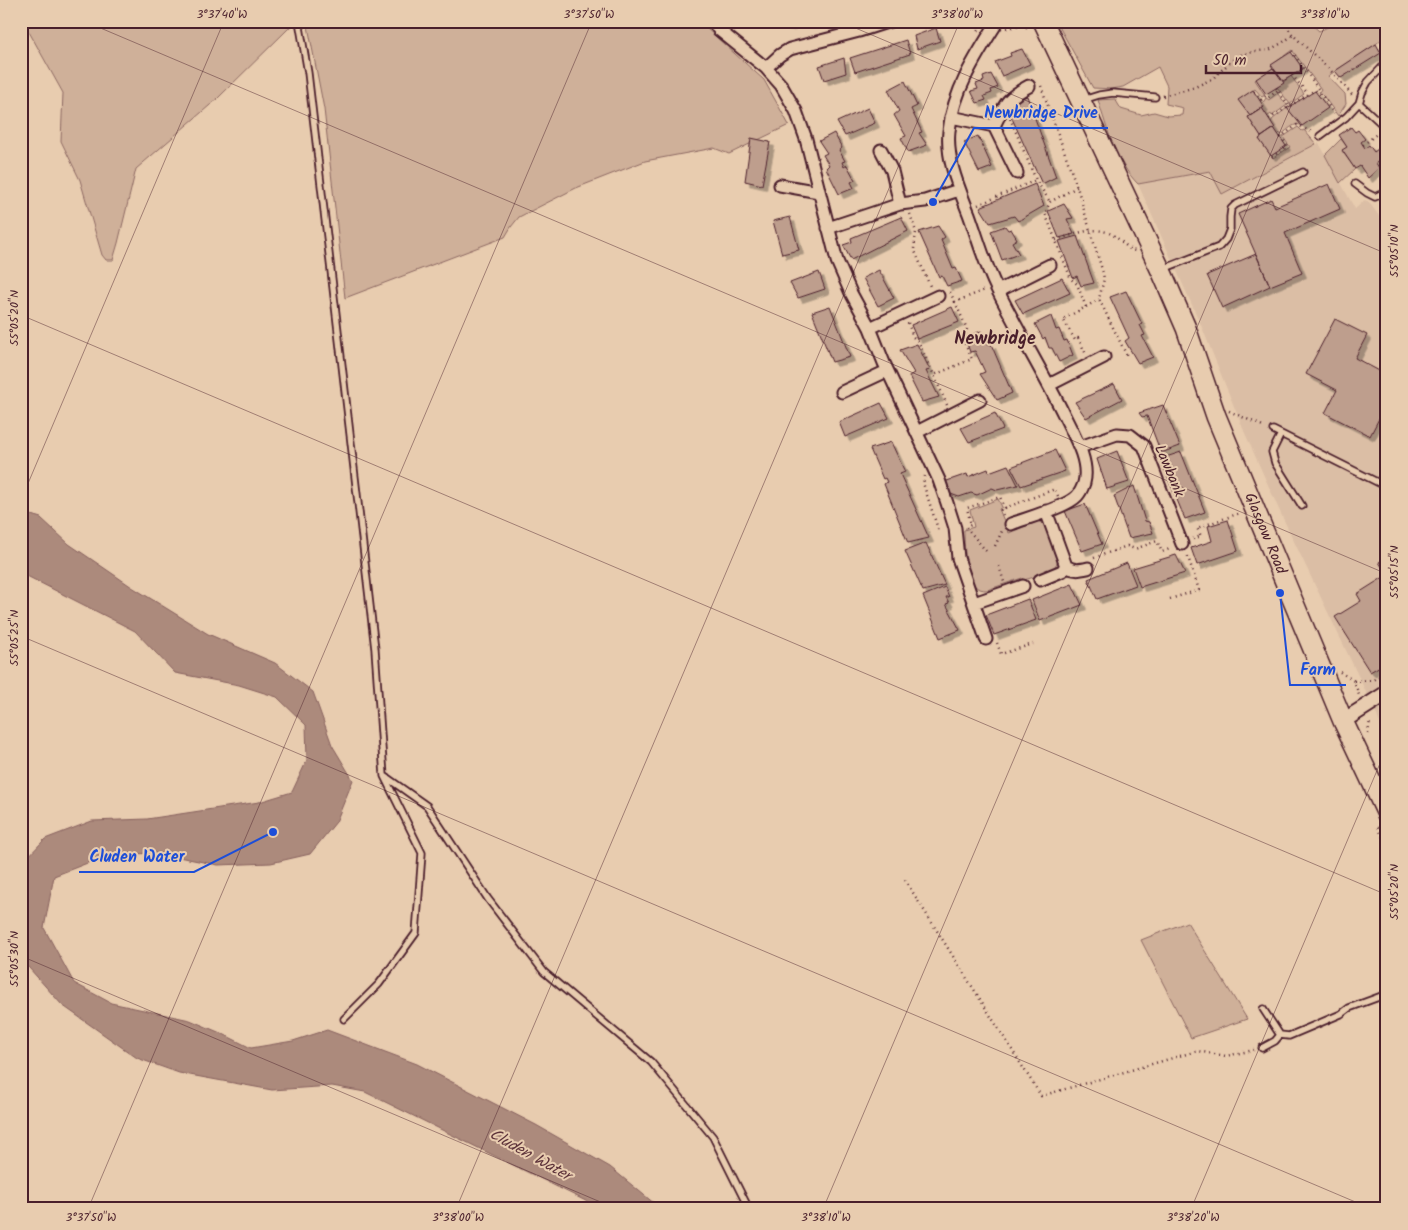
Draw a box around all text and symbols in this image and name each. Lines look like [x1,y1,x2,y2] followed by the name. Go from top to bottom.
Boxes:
[196,5,248,24] text: 3°37'40"W
[564,5,614,24] text: 3°37'50"W
[931,5,983,24] text: 3°38'00"W
[1300,5,1350,24] text: 3°38'10"W
[1206,42,1300,74] scale bar
[1213,49,1247,73] text: 50 m
[974,97,1108,128] callout: Newbridge Drive
[984,101,1098,126] text: Newbridge Drive
[1385,224,1404,278] text: 55°05'10"N
[5,290,24,346] text: 55°05'20"N
[954,325,1036,354] district label: Newbridge
[1147,441,1191,502] street label: Lawbank
[1237,489,1293,579] street label: Glasgow Road
[1385,545,1404,599] text: 55°05'15"N
[5,610,24,666] text: 55°05'25"N
[1290,654,1346,685] callout: Farm
[1300,658,1336,683] text: Farm
[79,841,194,872] callout: Cluden Water
[90,845,186,870] text: Cluden Water
[1385,864,1404,920] text: 55°05'20"N
[5,931,24,987] text: 55°05'30"N
[485,1122,579,1190] water label: Cluden Water
[66,1208,116,1227] text: 3°37'50"W
[432,1208,484,1227] text: 3°38'00"W
[801,1208,851,1227] text: 3°38'10"W
[1166,1208,1220,1227] text: 3°38'20"W

